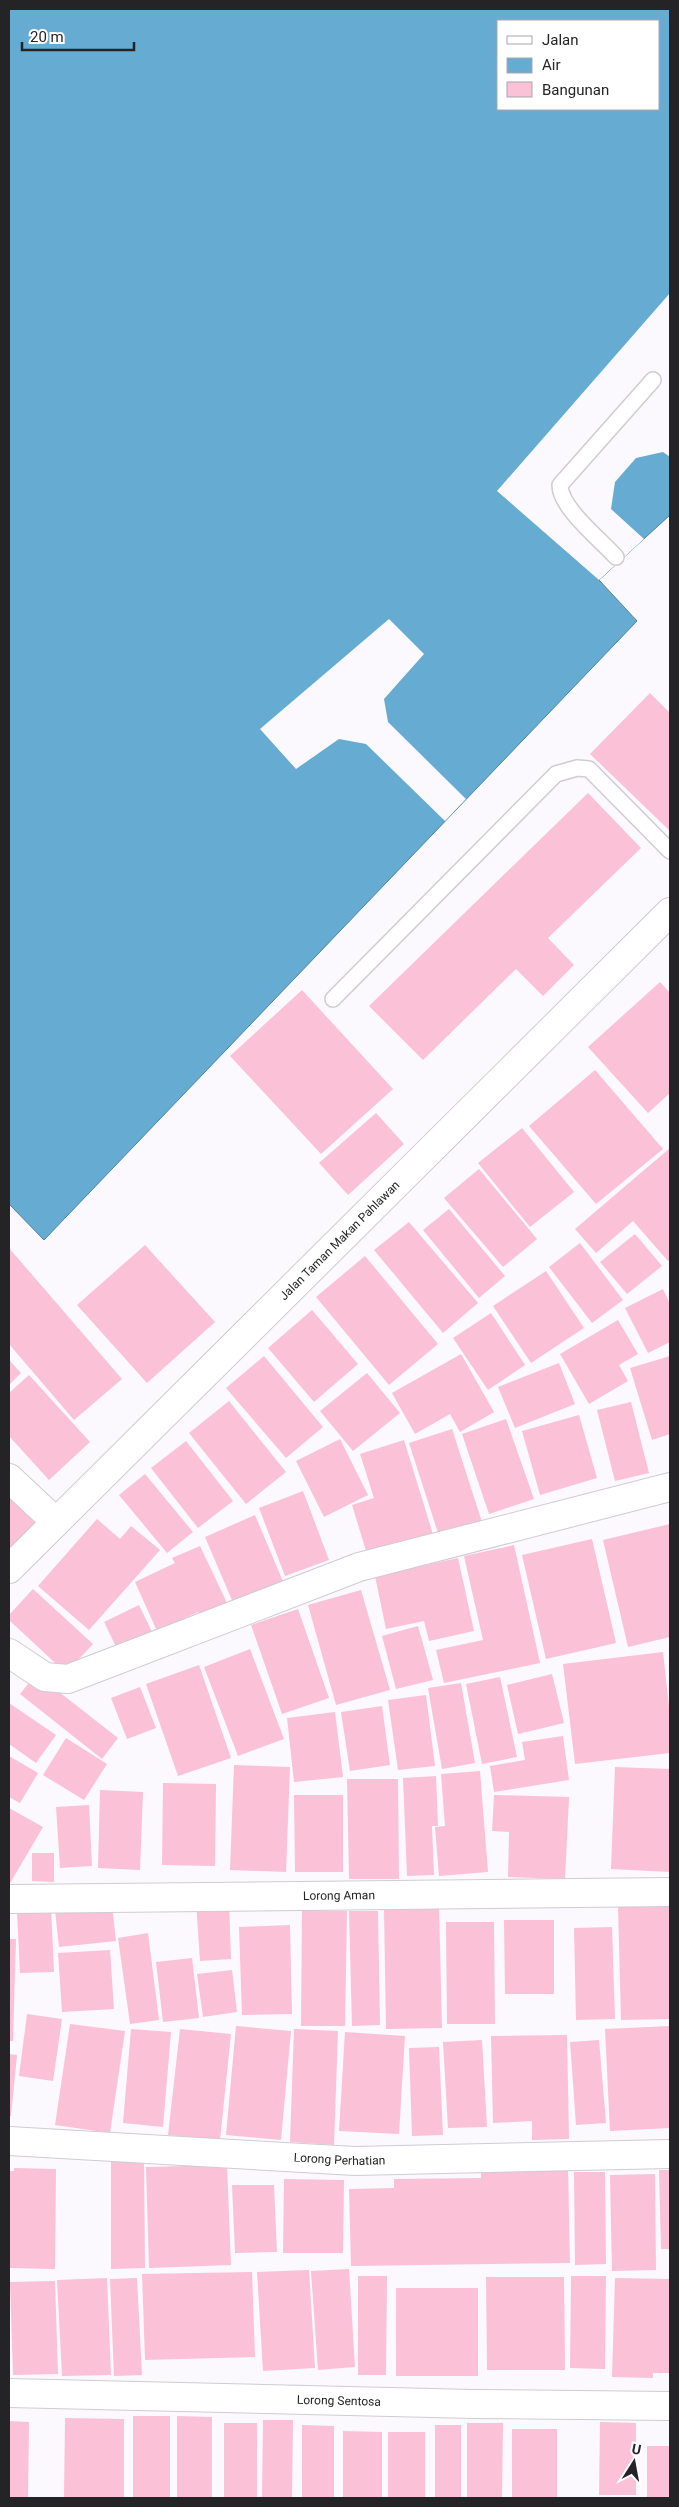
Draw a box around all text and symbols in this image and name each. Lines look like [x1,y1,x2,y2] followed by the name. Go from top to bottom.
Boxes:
[22,20,135,52] scale bar
[497,20,659,110] legend
[30,28,64,46] text: 20 m
[542,31,579,49] text: Jalan
[542,56,561,74] text: Air
[542,81,609,99] text: Bangunan
[277,1178,402,1303] street label: Jalan Taman Makan Pahlawan
[303,1888,375,1903] street label: Lorong Aman
[293,2150,385,2168] street label: Lorong Perhatian
[297,2393,381,2409] street label: Lorong Sentosa
[609,2437,659,2487] north arrow
[630,2441,643,2458] text: U

